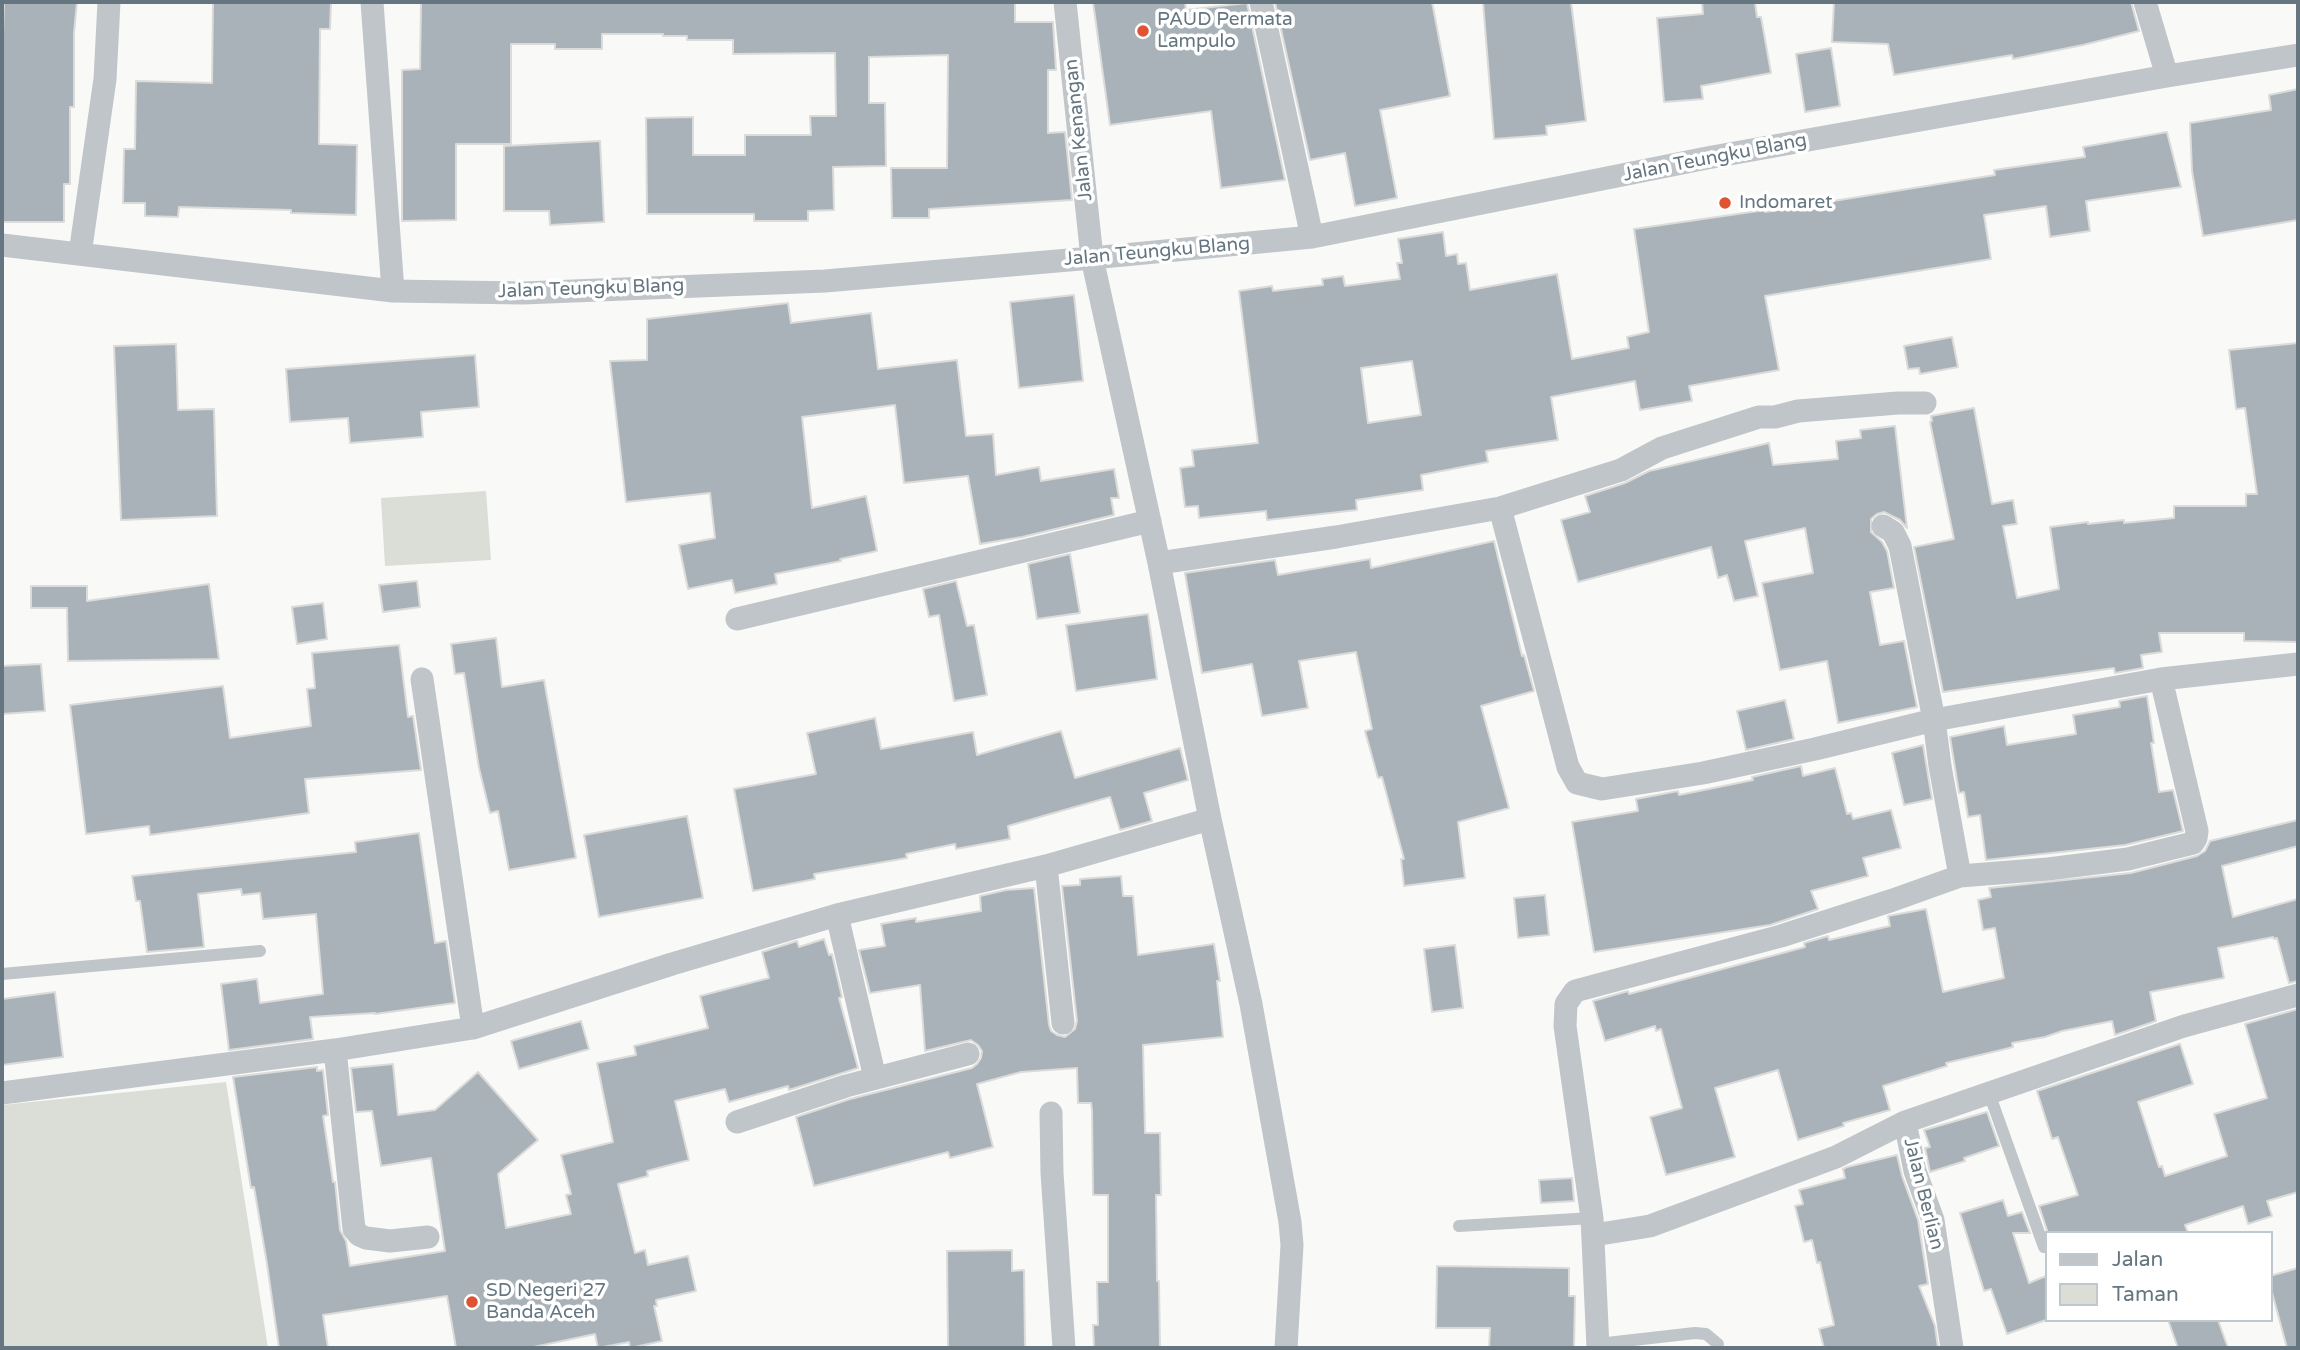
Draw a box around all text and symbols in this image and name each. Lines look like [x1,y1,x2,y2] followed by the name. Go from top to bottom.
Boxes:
[1157,9,1293,53] place label: PAUD Permata Lampulo
[1135,23,1151,39] marker: PAUD Permata Lampulo
[1060,58,1098,202] street label: Jalan Kenangan
[1621,129,1809,187] street label: Jalan Teungku Blang
[1739,192,1832,214] place label: Indomaret
[1717,195,1733,211] marker: Indomaret
[1063,233,1251,271] street label: Jalan Teungku Blang
[497,274,685,304] street label: Jalan Teungku Blang
[1898,1136,1948,1252] street label: Jalan Berlian
[2044,1231,2272,1322] legend
[2112,1247,2163,1272] text: Jalan
[486,1280,606,1324] place label: SD Negeri 27 Banda Aceh
[2112,1282,2179,1307] text: Taman
[464,1294,480,1310] marker: SD Negeri 27 Banda Aceh

